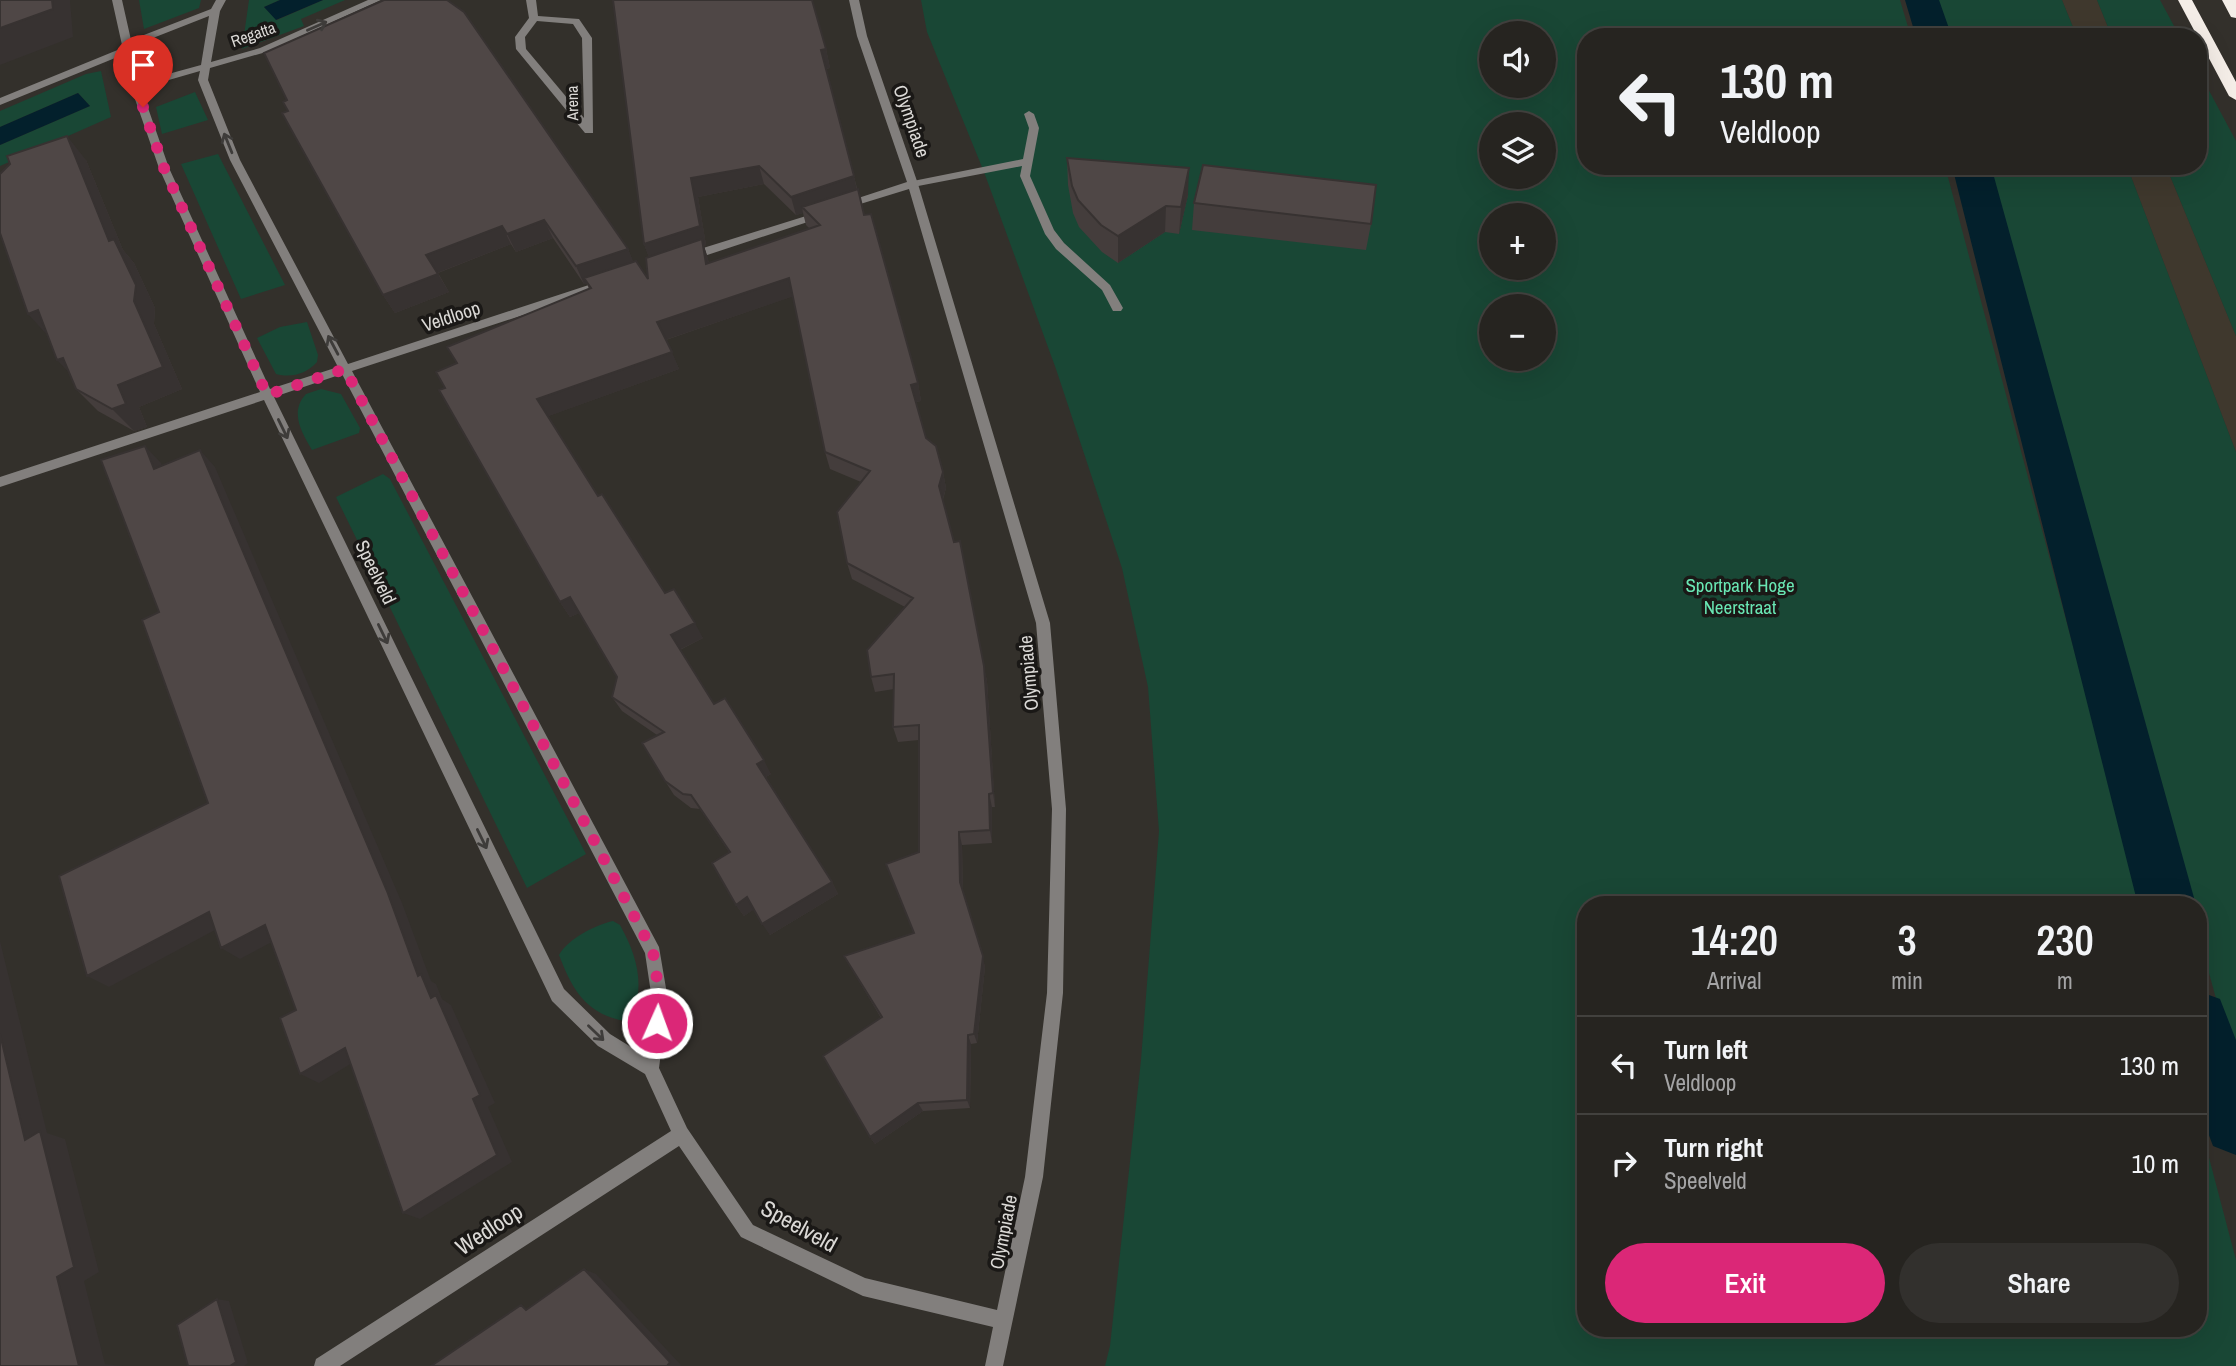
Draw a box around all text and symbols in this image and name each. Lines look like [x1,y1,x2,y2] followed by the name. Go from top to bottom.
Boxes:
[228,16,279,52] street label: Regatta
[306,19,327,32] one-way arrow
[1479,21,1556,371] map controls
[1479,21,1556,98] button: sound
[113,35,173,107] pin
[124,46,162,84] icon: arrive
[1720,47,1834,113] text: 130 m
[1605,56,1696,147] icon: left
[887,81,937,161] street label: Olympiade
[561,85,583,122] street label: Arena
[1720,110,1821,153] text: Veldloop
[1479,112,1556,189] button: layers
[221,133,234,155] one-way arrow
[1479,203,1556,280] button: +
[419,294,483,338] street label: Veldloop
[1479,294,1556,371] button: −
[325,335,339,356] one-way arrow
[277,418,291,439] one-way arrow
[349,536,403,608] street label: Speelveld
[1685,572,1795,620] park label: Sportpark Hoge Neerstraat
[376,623,390,644] one-way arrow
[1012,634,1044,712] street label: Olympiade
[475,828,489,849] one-way arrow
[1690,912,1778,968] text: 14:20
[1897,912,1917,968] text: 3
[2036,912,2094,968] text: 230
[1707,965,1761,996] text: Arrival
[1891,965,1923,996] text: min
[2057,965,2073,996] text: m
[620,986,694,1060] position arrow
[587,1024,604,1041] one-way arrow
[1664,1032,1748,1067] text: Turn left
[1605,1046,1643,1084] icon: left
[2120,1048,2179,1083] text: 130 m
[1664,1067,1736,1098] text: Veldloop
[1664,1130,1763,1165] text: Turn right
[1605,1144,1643,1182] icon: right
[2132,1146,2179,1181] text: 10 m
[1664,1165,1747,1196] text: Speelveld
[756,1192,843,1259] street label: Speelveld
[983,1193,1023,1271] street label: Olympiade
[449,1195,528,1262] street label: Wedloop
[1605,1243,1885,1323] button: Exit
[1899,1243,2179,1323] button: Share

